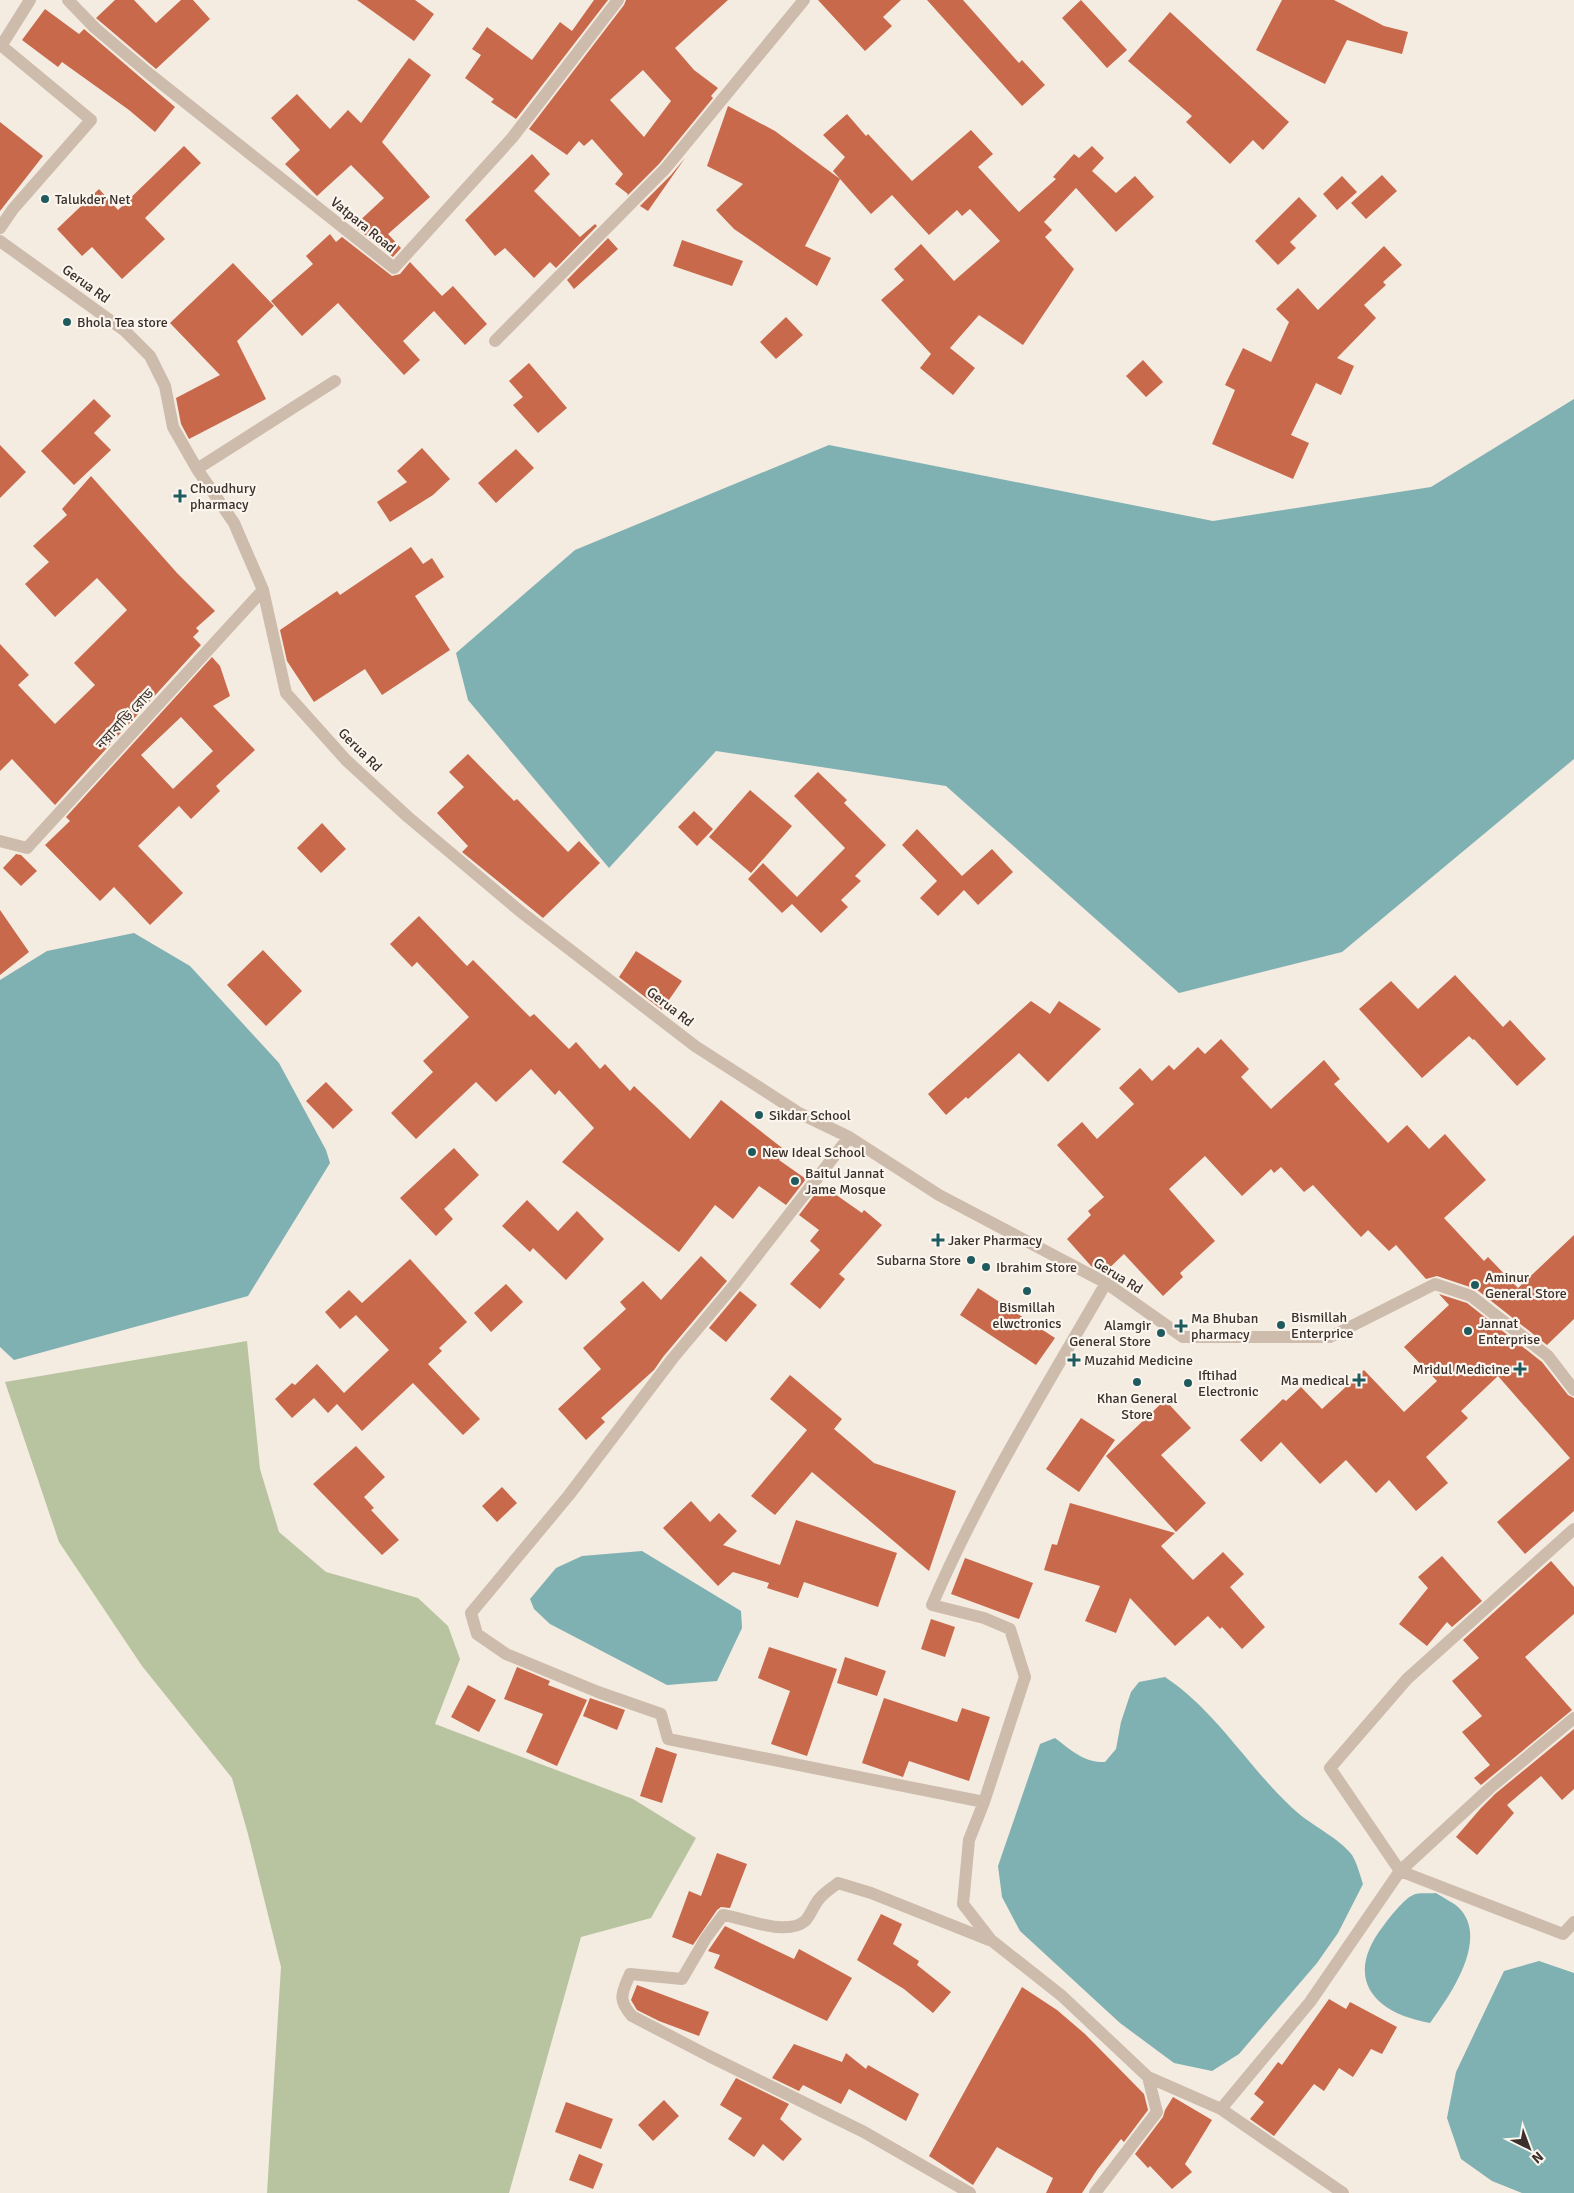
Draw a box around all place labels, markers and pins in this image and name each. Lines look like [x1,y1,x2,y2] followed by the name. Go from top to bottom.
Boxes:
[55,191,131,208] place label: Talukder Net
[39,193,51,205] marker: Talukder Net
[77,314,168,331] place label: Bhola Tea store
[61,316,73,328] marker: Bhola Tea store
[190,480,256,513] place label: Choudhury pharmacy
[174,490,186,502] marker: Choudhury pharmacy
[769,1107,851,1124] place label: Sikdar School
[753,1109,765,1121] marker: Sikdar School
[762,1144,865,1161] place label: New Ideal School
[746,1146,758,1158] marker: New Ideal School
[805,1165,886,1198] place label: Baitul Jannat Jame Mosque
[789,1175,801,1187] marker: Baitul Jannat Jame Mosque
[948,1232,1043,1249] place label: Jaker Pharmacy
[932,1234,944,1246] marker: Jaker Pharmacy
[876,1252,961,1269] place label: Subarna Store
[965,1254,977,1266] marker: Subarna Store
[996,1259,1077,1276] place label: Ibrahim Store
[980,1261,992,1273] marker: Ibrahim Store
[1485,1269,1567,1302] place label: Aminur General Store
[1469,1279,1481,1291] marker: Aminur General Store
[1021,1285,1033,1297] marker: Bismillah elwctronics
[993,1299,1061,1332] place label: Bismillah elwctronics
[1291,1309,1354,1342] place label: Bismillah Enterprice
[1191,1310,1258,1343] place label: Ma Bhuban pharmacy
[1478,1315,1540,1348] place label: Jannat Enterprise
[1069,1317,1152,1350] place label: Alamgir General Store
[1275,1319,1287,1331] marker: Bismillah Enterprice
[1175,1320,1187,1332] marker: Ma Bhuban pharmacy
[1462,1325,1474,1337] marker: Jannat Enterprise
[1155,1327,1167,1339] marker: Alamgir General Store
[1084,1352,1193,1369] place label: Muzahid Medicine
[1068,1354,1080,1366] marker: Muzahid Medicine
[1413,1361,1510,1378] place label: Mridul Medicine
[1514,1363,1526,1375] marker: Mridul Medicine
[1198,1367,1259,1400] place label: Iftihad Electronic
[1280,1372,1349,1389] place label: Ma medical
[1353,1374,1365,1386] marker: Ma medical
[1131,1376,1143,1388] marker: Khan General Store
[1182,1377,1194,1389] marker: Iftihad Electronic
[1097,1390,1177,1423] place label: Khan General Store

